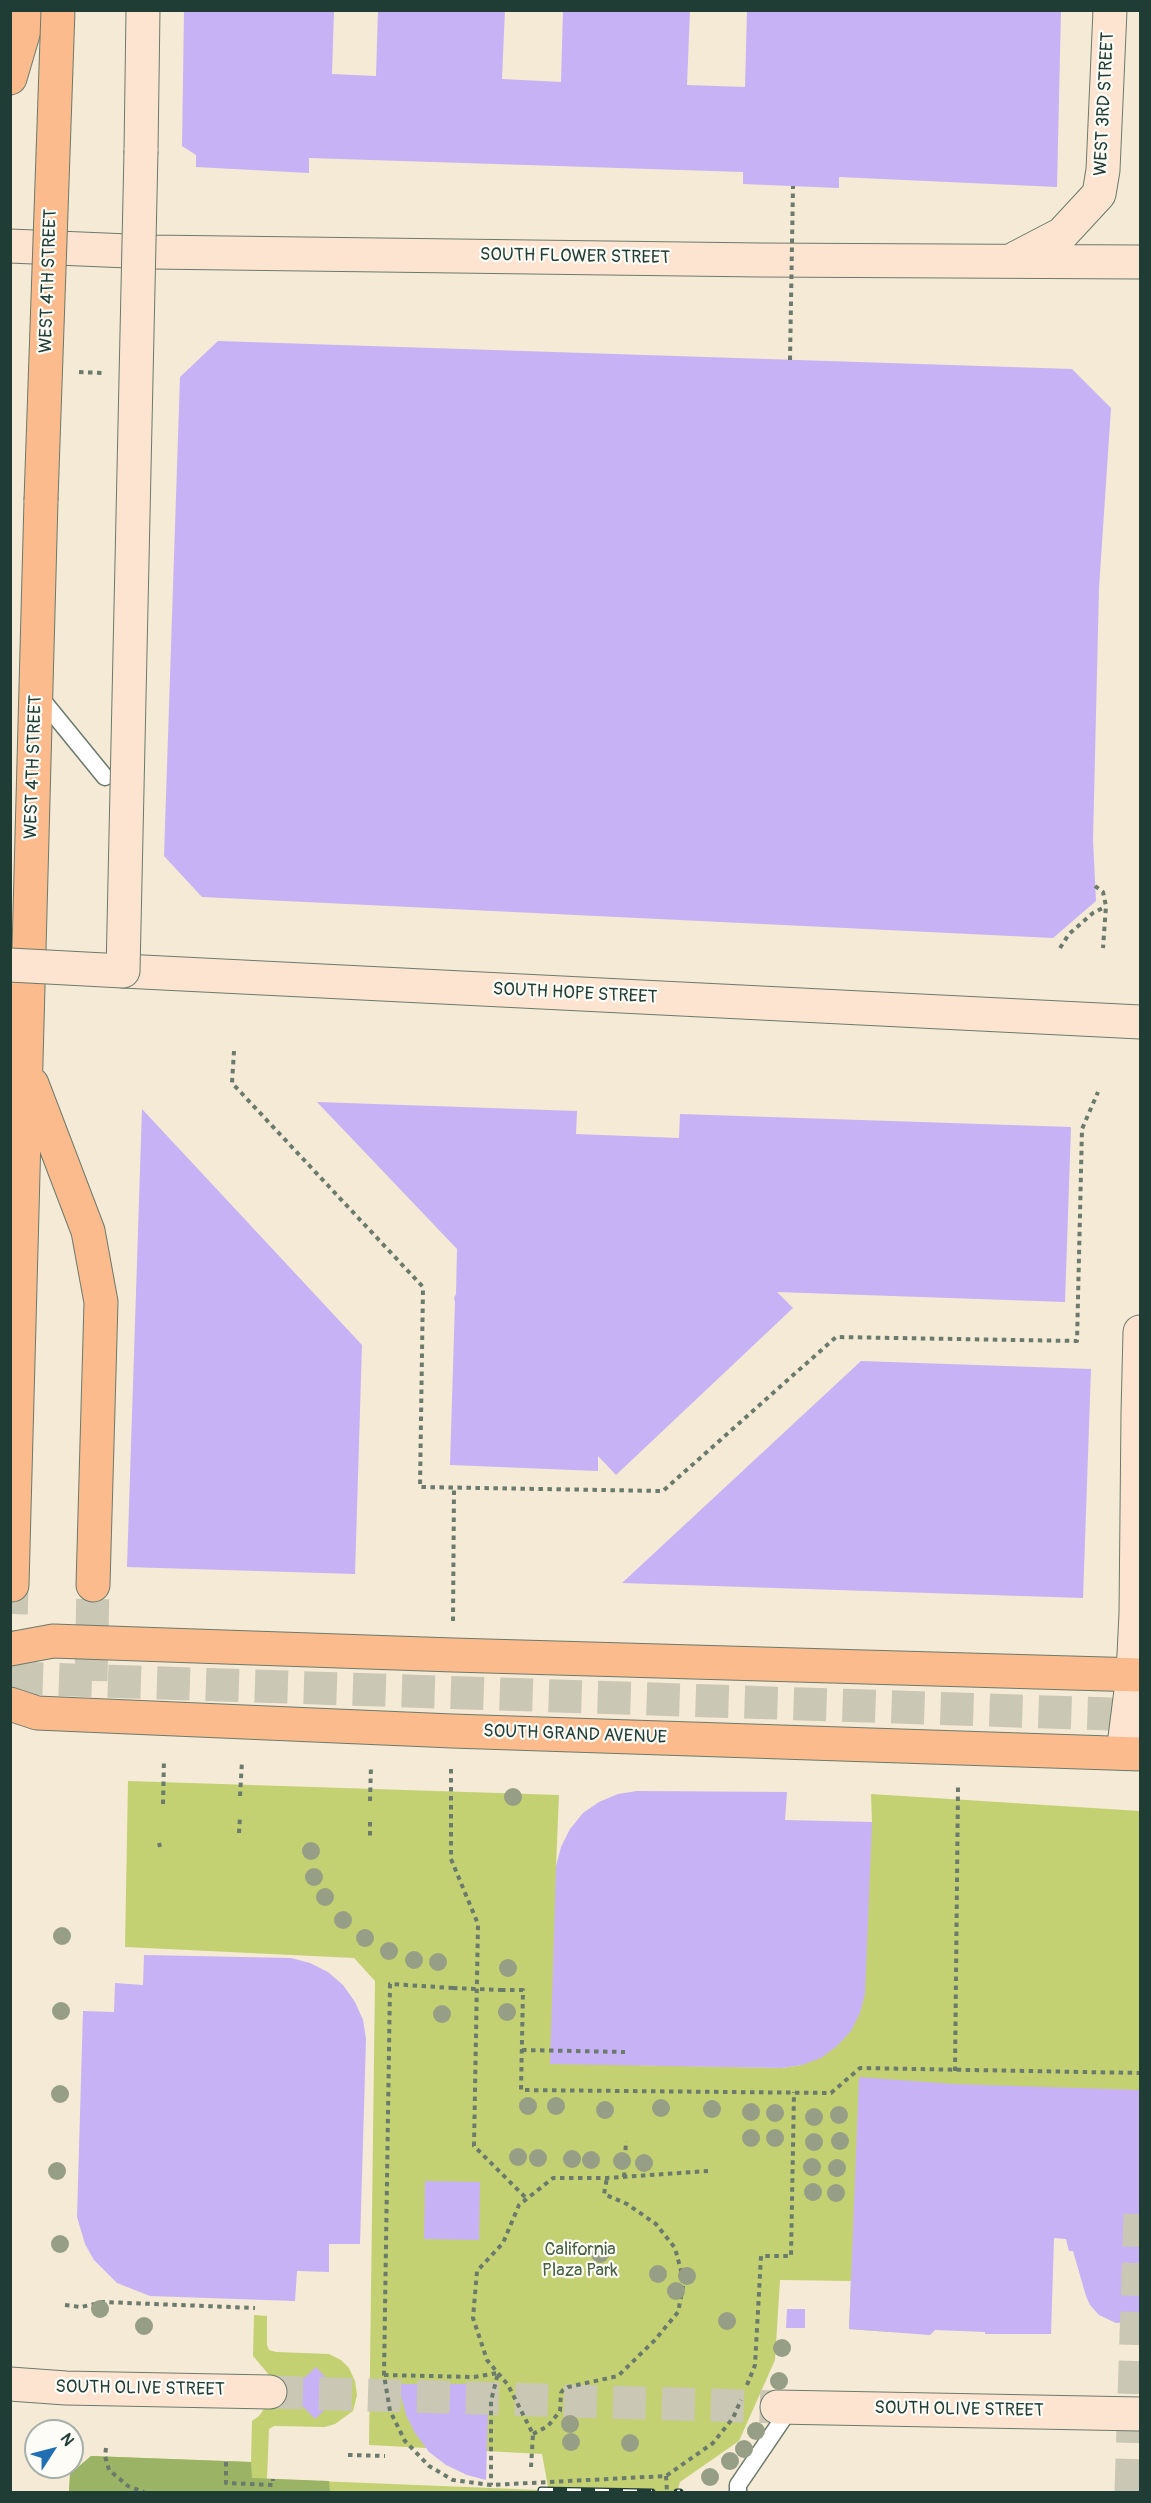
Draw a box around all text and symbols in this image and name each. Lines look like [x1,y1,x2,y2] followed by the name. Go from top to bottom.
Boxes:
[1090,31,1120,177] street label: WEST 3RD STREET
[36,208,62,354] street label: WEST 4TH STREET
[480,245,670,269] street label: SOUTH FLOWER STREET
[21,694,47,840] street label: WEST 4TH STREET
[492,979,658,1009] street label: SOUTH HOPE STREET
[483,1721,667,1749] street label: SOUTH GRAND AVENUE
[542,2239,618,2282] park label: California Plaza Park
[55,2377,225,2401] street label: SOUTH OLIVE STREET
[874,2398,1044,2422] street label: SOUTH OLIVE STREET
[24,2419,84,2479] north arrow
[56,2429,78,2450] text: N

